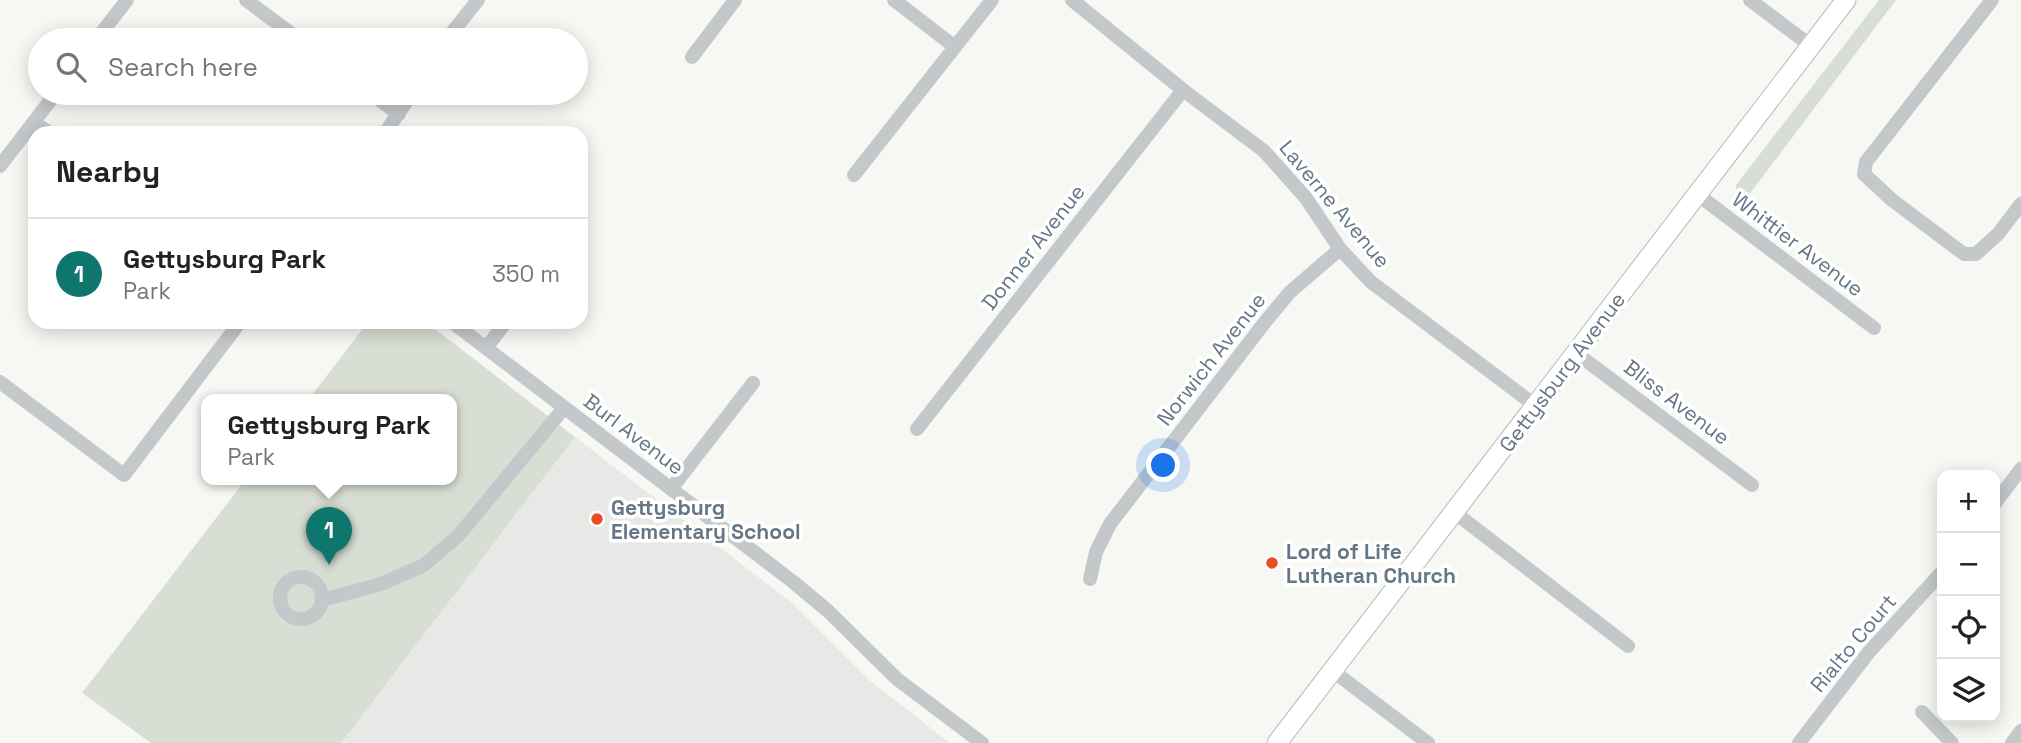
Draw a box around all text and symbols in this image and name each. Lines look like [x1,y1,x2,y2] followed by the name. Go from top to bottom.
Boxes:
[28,28,588,105] search box
[52,48,90,86] icon: search
[108,50,258,84] text: Search here
[1274,134,1396,274] street label: Laverne Avenue
[56,152,160,191] text: Nearby
[975,179,1091,315] street label: Donner Avenue
[1727,186,1869,302] street label: Whittier Avenue
[123,242,326,276] text: Gettysburg Park
[74,259,84,289] text: 1
[492,259,560,289] text: 350 m
[123,276,171,306] text: Park
[1151,287,1271,431] street label: Norwich Avenue
[1493,287,1631,457] street label: Gettysburg Avenue
[1619,353,1735,451] street label: Bliss Avenue
[578,387,690,481] street label: Burl Avenue
[201,394,457,485] popup
[227,408,431,442] text: Gettysburg Park
[227,442,275,472] text: Park
[1146,448,1180,482] your location
[1937,470,2000,722] map controls
[1937,470,2000,533] button: +
[611,494,801,545] place label: Gettysburg Elementary School
[306,507,352,565] pin: 1
[589,511,605,527] marker: Gettysburg Elementary School
[1937,533,2000,596] button: −
[1286,538,1456,589] place label: Lord of Life Lutheran Church
[1264,555,1280,571] marker: Lord of Life Lutheran Church
[1804,588,1902,698] street label: Rialto Court
[1937,596,2000,659] button: locate
[1937,659,2000,722] button: layers

